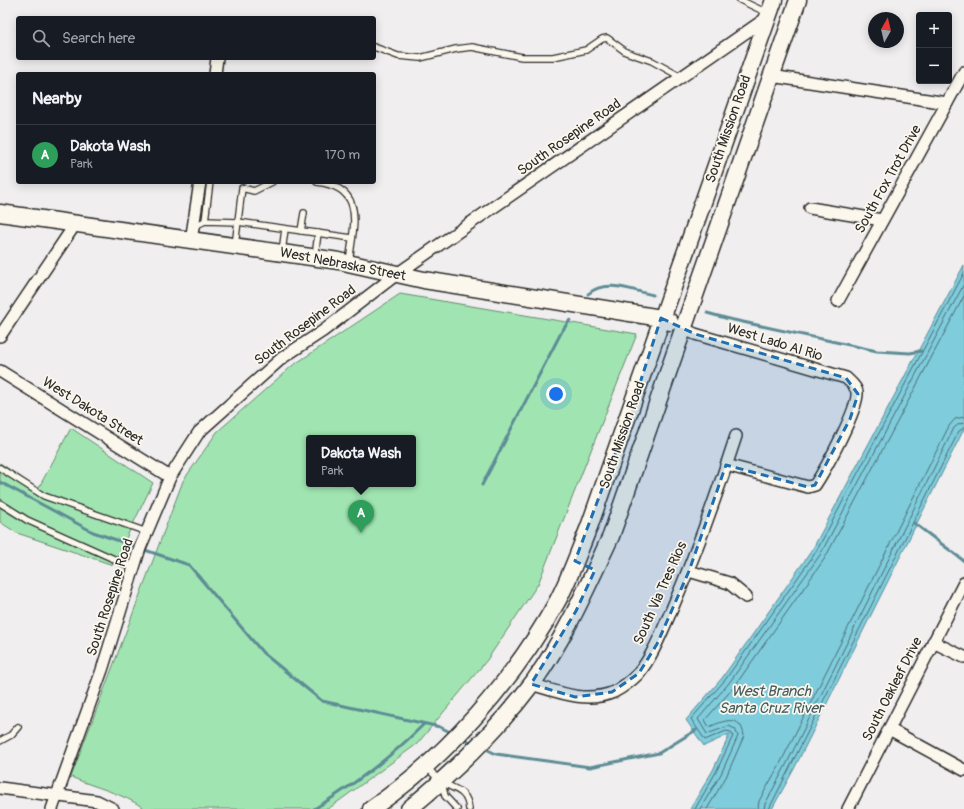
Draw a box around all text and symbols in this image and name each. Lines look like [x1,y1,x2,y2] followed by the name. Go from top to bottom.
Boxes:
[868,12,904,48] north arrow
[916,12,952,84] map controls
[916,12,952,48] button: +
[16,16,376,60] search box
[30,27,52,49] icon: search
[62,29,135,48] text: Search here
[916,48,952,84] button: −
[702,73,754,185] street label: South Mission Road
[32,88,81,109] text: Nearby
[514,95,624,179] street label: South Rosepine Road
[851,122,925,236] street label: South Fox Trot Drive
[70,137,151,156] text: Dakota Wash
[41,147,49,163] text: A
[325,147,360,163] text: 170 m
[70,156,93,172] text: Park
[278,243,408,285] street label: West Nebraska Street
[251,281,359,369] street label: South Rosepine Road
[725,319,825,365] street label: West Lado Al Rio
[39,373,147,449] street label: West Dakota Street
[596,379,648,491] street label: South Mission Road
[546,384,566,404] your location
[306,435,416,487] popup
[321,444,401,463] text: Dakota Wash
[321,463,344,479] text: Park
[348,500,374,533] pin: A
[83,536,137,658] street label: South Rosepine Road
[630,538,691,647] street label: South Via Tres Rios
[858,634,926,744] street label: South Oakleaf Drive
[719,682,825,718] water label: West Branch Santa Cruz River

